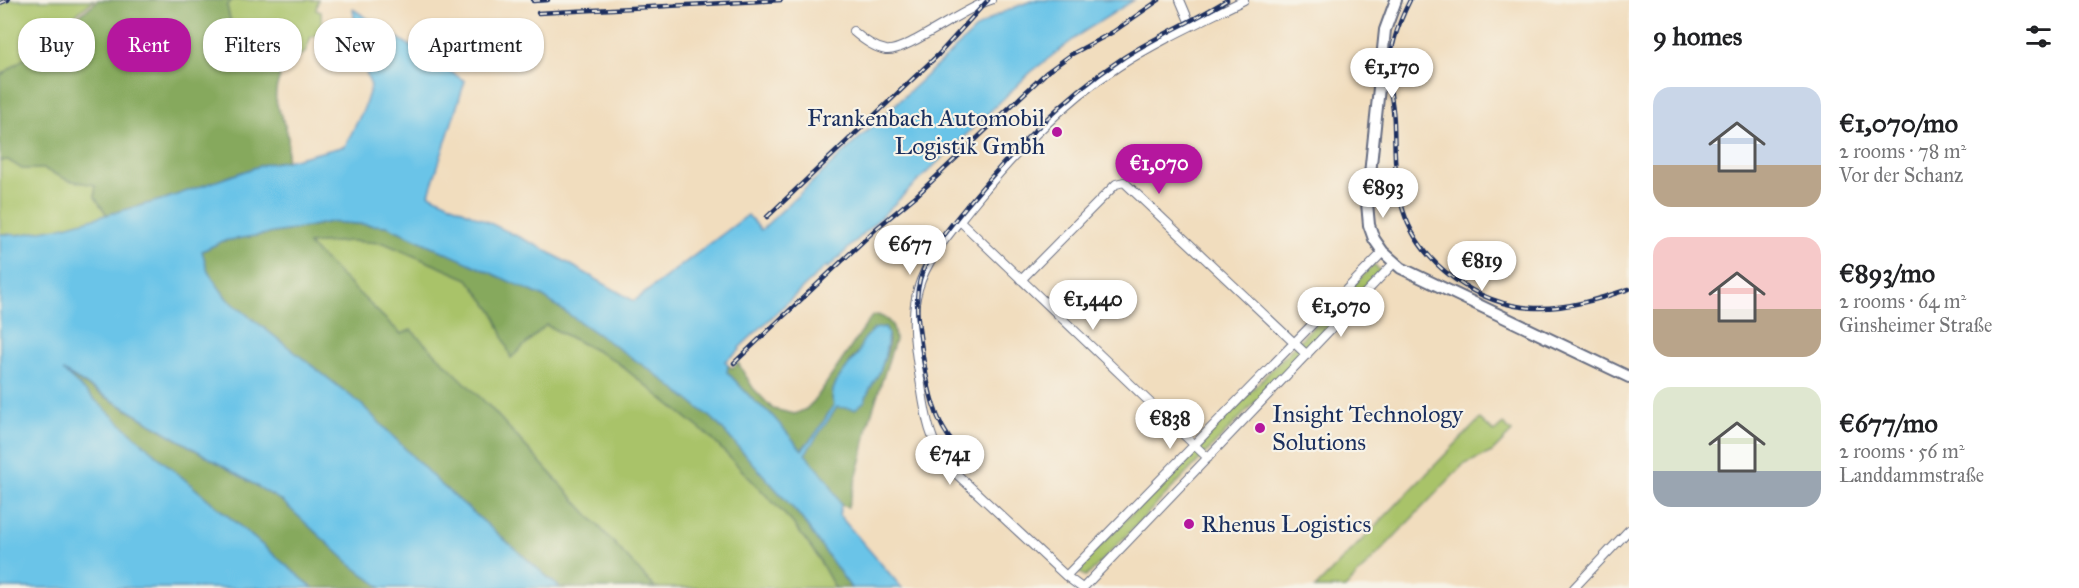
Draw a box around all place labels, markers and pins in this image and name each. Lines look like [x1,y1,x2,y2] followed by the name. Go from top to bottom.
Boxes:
[1343,48,1441,99] pin: €1,170
[807,103,1046,161] place label: Frankenbach Automobil Logistik Gmbh
[1050,125,1064,139] marker: Frankenbach Automobil Logistik Gmbh
[1110,144,1208,195] pin: €1,070
[1347,168,1419,219] pin: €893
[874,225,946,276] pin: €677
[1446,241,1518,292] pin: €819
[1044,280,1142,331] pin: €1,440
[1292,287,1390,338] pin: €1,070
[1134,399,1206,450] pin: €838
[1272,399,1464,457] place label: Insight Technology Solutions
[1253,421,1267,435] marker: Insight Technology Solutions
[914,435,986,486] pin: €741
[1201,509,1371,539] place label: Rhenus Logistics
[1182,517,1196,531] marker: Rhenus Logistics

